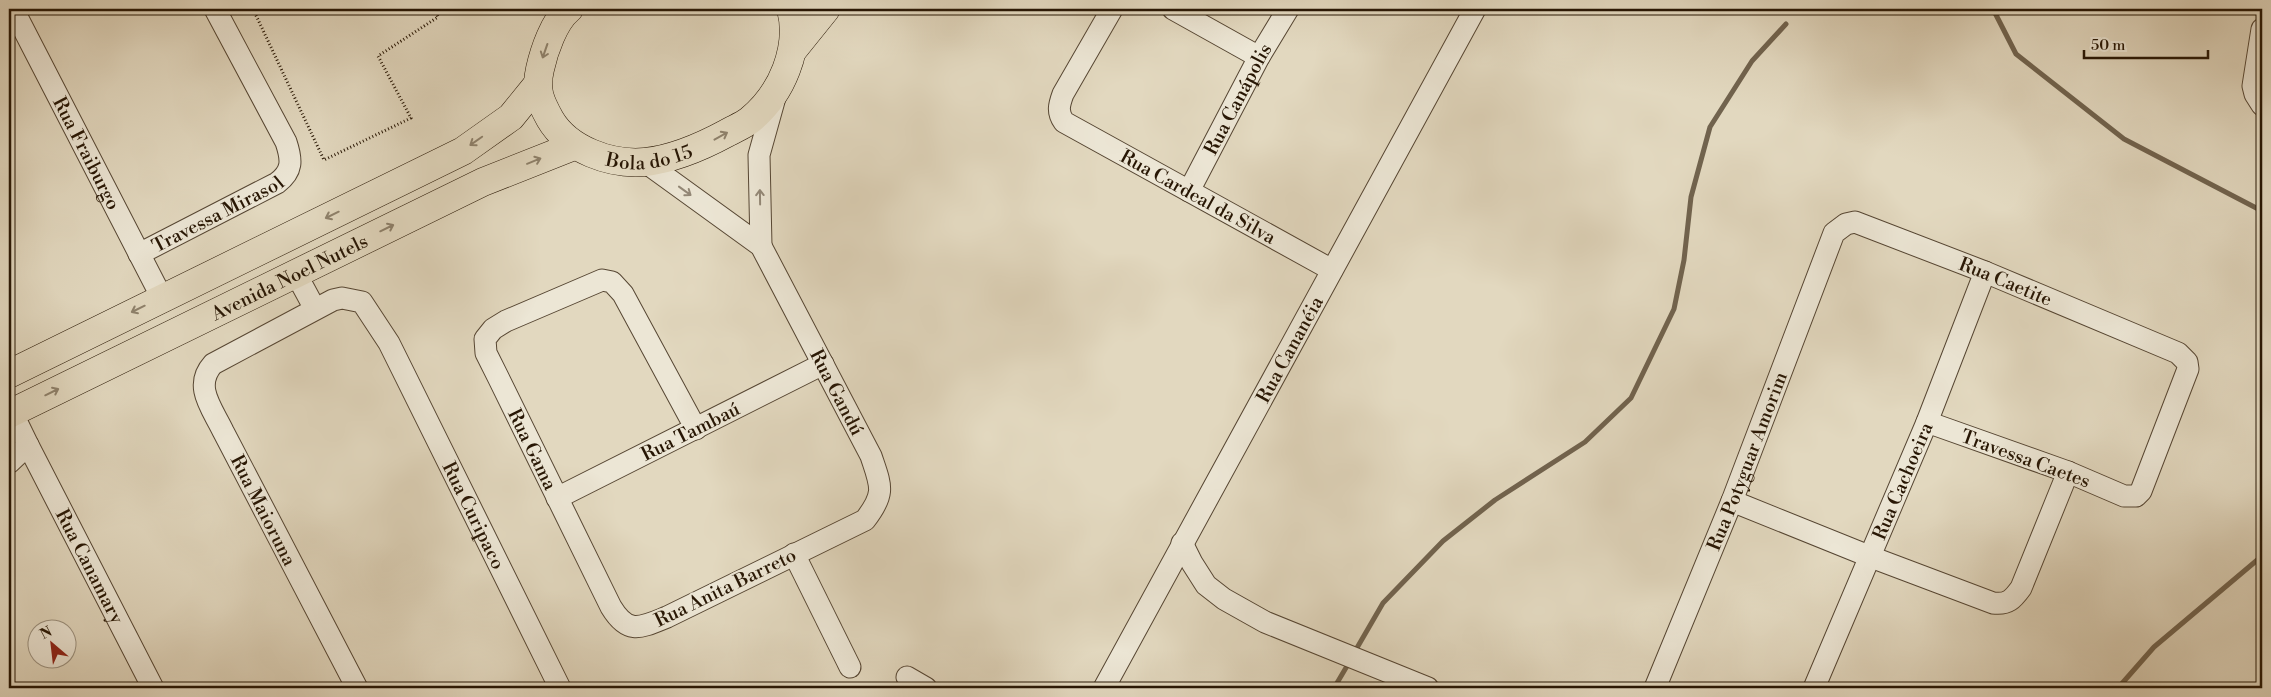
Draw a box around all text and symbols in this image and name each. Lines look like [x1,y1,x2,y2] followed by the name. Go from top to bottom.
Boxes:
[2084,28,2207,60] scale bar
[2091,36,2125,55] text: 50 m
[1199,39,1278,159] street label: Rua Canápolis
[540,43,550,59] one-way arrow
[47,93,125,214] street label: Rua Fraiburgo
[713,131,728,141] one-way arrow
[469,136,483,146] one-way arrow
[602,139,696,175] street label: Bola do 15
[1116,144,1280,250] street label: Rua Cardeal da Silva
[527,155,542,164] one-way arrow
[148,171,290,258] street label: Travessa Mirasol
[678,185,691,196] one-way arrow
[756,190,765,206] one-way arrow
[324,210,339,220] one-way arrow
[379,223,394,232] one-way arrow
[206,229,372,327] street label: Avenida Noel Nutels
[1955,252,2056,312] street label: Rua Caetite
[1251,292,1329,407] street label: Rua Cananéia
[131,305,146,315] one-way arrow
[804,345,869,440] street label: Rua Gandú
[1702,368,1793,554] street label: Rua Potyguar Amorim
[45,387,60,397] one-way arrow
[637,397,744,467] street label: Rua Tambaú
[502,405,562,494] street label: Rua Gama
[1867,419,1939,544] street label: Rua Cachoeira
[1958,424,2094,493] street label: Travessa Caetes
[225,451,302,570] street label: Rua Maioruna
[437,458,510,573] street label: Rua Curipaco
[50,505,129,628] street label: Rua Canamary
[651,543,800,633] street label: Rua Anita Barreto
[28,620,78,670] north arrow
[37,623,55,644] text: N

